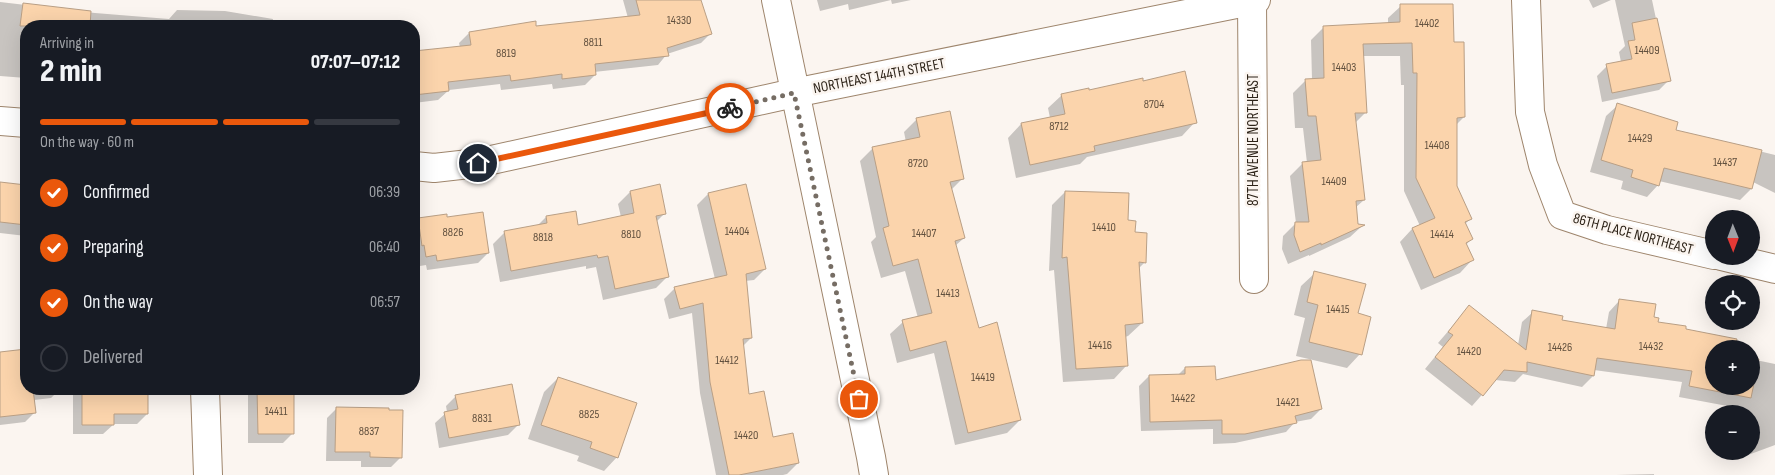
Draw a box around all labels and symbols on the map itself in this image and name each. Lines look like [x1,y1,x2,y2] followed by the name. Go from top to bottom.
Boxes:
[667,13,691,28] house number: 14330
[1415,16,1439,31] house number: 14402
[584,35,603,50] house number: 8811
[1635,43,1659,58] house number: 14409
[496,46,516,61] house number: 8819
[812,54,946,98] street label: NORTHEAST 144TH STREET
[1332,60,1356,75] house number: 14403
[1244,74,1263,206] street label: 87TH AVENUE NORTHEAST
[705,83,755,133] courier
[1144,97,1164,112] house number: 8704
[1049,119,1069,134] house number: 8712
[1628,131,1652,146] house number: 14429
[1425,138,1449,153] house number: 14408
[457,142,499,184] pin
[1713,155,1737,170] house number: 14437
[908,156,928,171] house number: 8720
[1322,174,1346,189] house number: 14409
[1571,209,1695,259] street label: 86TH PLACE NORTHEAST
[1705,210,1760,265] north arrow
[1092,220,1116,235] house number: 14410
[725,224,749,239] house number: 14404
[443,225,463,240] house number: 8826
[912,226,936,241] house number: 14407
[621,227,641,242] house number: 8810
[1430,227,1454,242] house number: 14414
[533,230,553,245] house number: 8818
[936,286,960,301] house number: 14413
[1326,302,1350,317] house number: 14415
[1088,338,1112,353] house number: 14416
[1639,339,1663,354] house number: 14432
[1548,340,1572,355] house number: 14426
[1457,344,1481,359] house number: 14420
[715,353,739,368] house number: 14412
[971,370,995,385] house number: 14419
[838,378,880,420] pin
[1171,391,1195,406] house number: 14422
[1276,395,1301,410] house number: 14421
[265,404,288,419] house number: 14411
[579,407,599,422] house number: 8825
[472,411,493,426] house number: 8831
[359,424,379,439] house number: 8837
[734,428,758,443] house number: 14420

